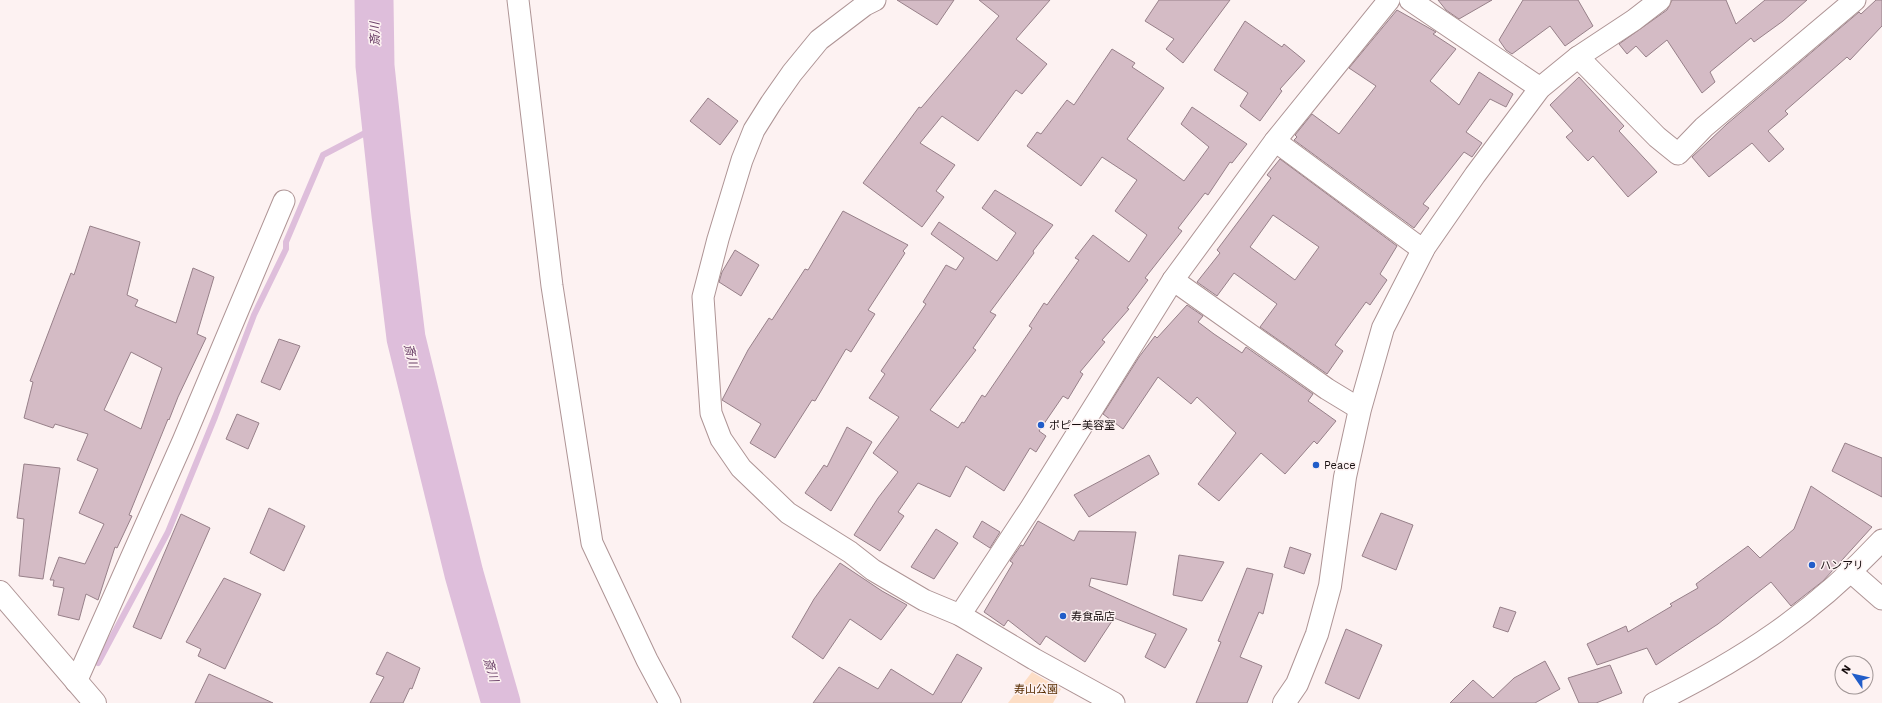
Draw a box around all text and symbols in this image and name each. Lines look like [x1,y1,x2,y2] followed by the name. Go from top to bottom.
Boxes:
[368,20,382,46] water label: 斎川
[401,343,421,371] water label: 斎川
[1049,419,1115,432] place label: ポピー美容室
[1036,420,1046,430] marker: ポピー美容室
[1324,459,1356,472] place label: Peace
[1311,460,1321,470] marker: Peace
[1820,559,1864,572] place label: ハンアリ
[1807,560,1817,570] marker: ハンアリ
[1071,610,1115,623] place label: 寿食品店
[1058,611,1068,621] marker: 寿食品店
[1834,655,1874,695] north arrow
[481,657,502,685] water label: 斎川
[1838,663,1854,677] text: N
[1014,683,1058,696] park label: 寿山公園

